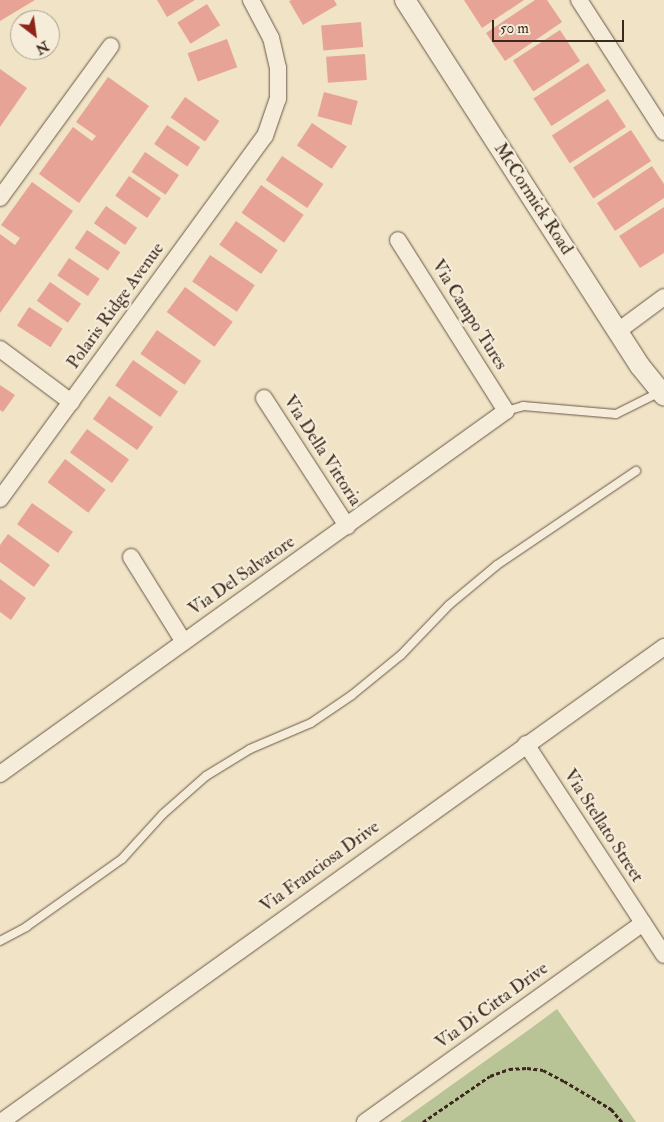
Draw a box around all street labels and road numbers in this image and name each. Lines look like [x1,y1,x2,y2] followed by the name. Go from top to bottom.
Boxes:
[489,139,577,259] street label: McCormick Road
[63,239,169,373] street label: Polaris Ridge Avenue
[427,256,511,374] street label: Via Campo Tures
[278,392,366,510] street label: Via Della Vittoria
[185,531,299,621] street label: Via Del Salvatore
[558,765,648,887] street label: Via Stellato Street
[256,817,384,917] street label: Via Franciosa Drive
[432,958,552,1054] street label: Via Di Citta Drive

